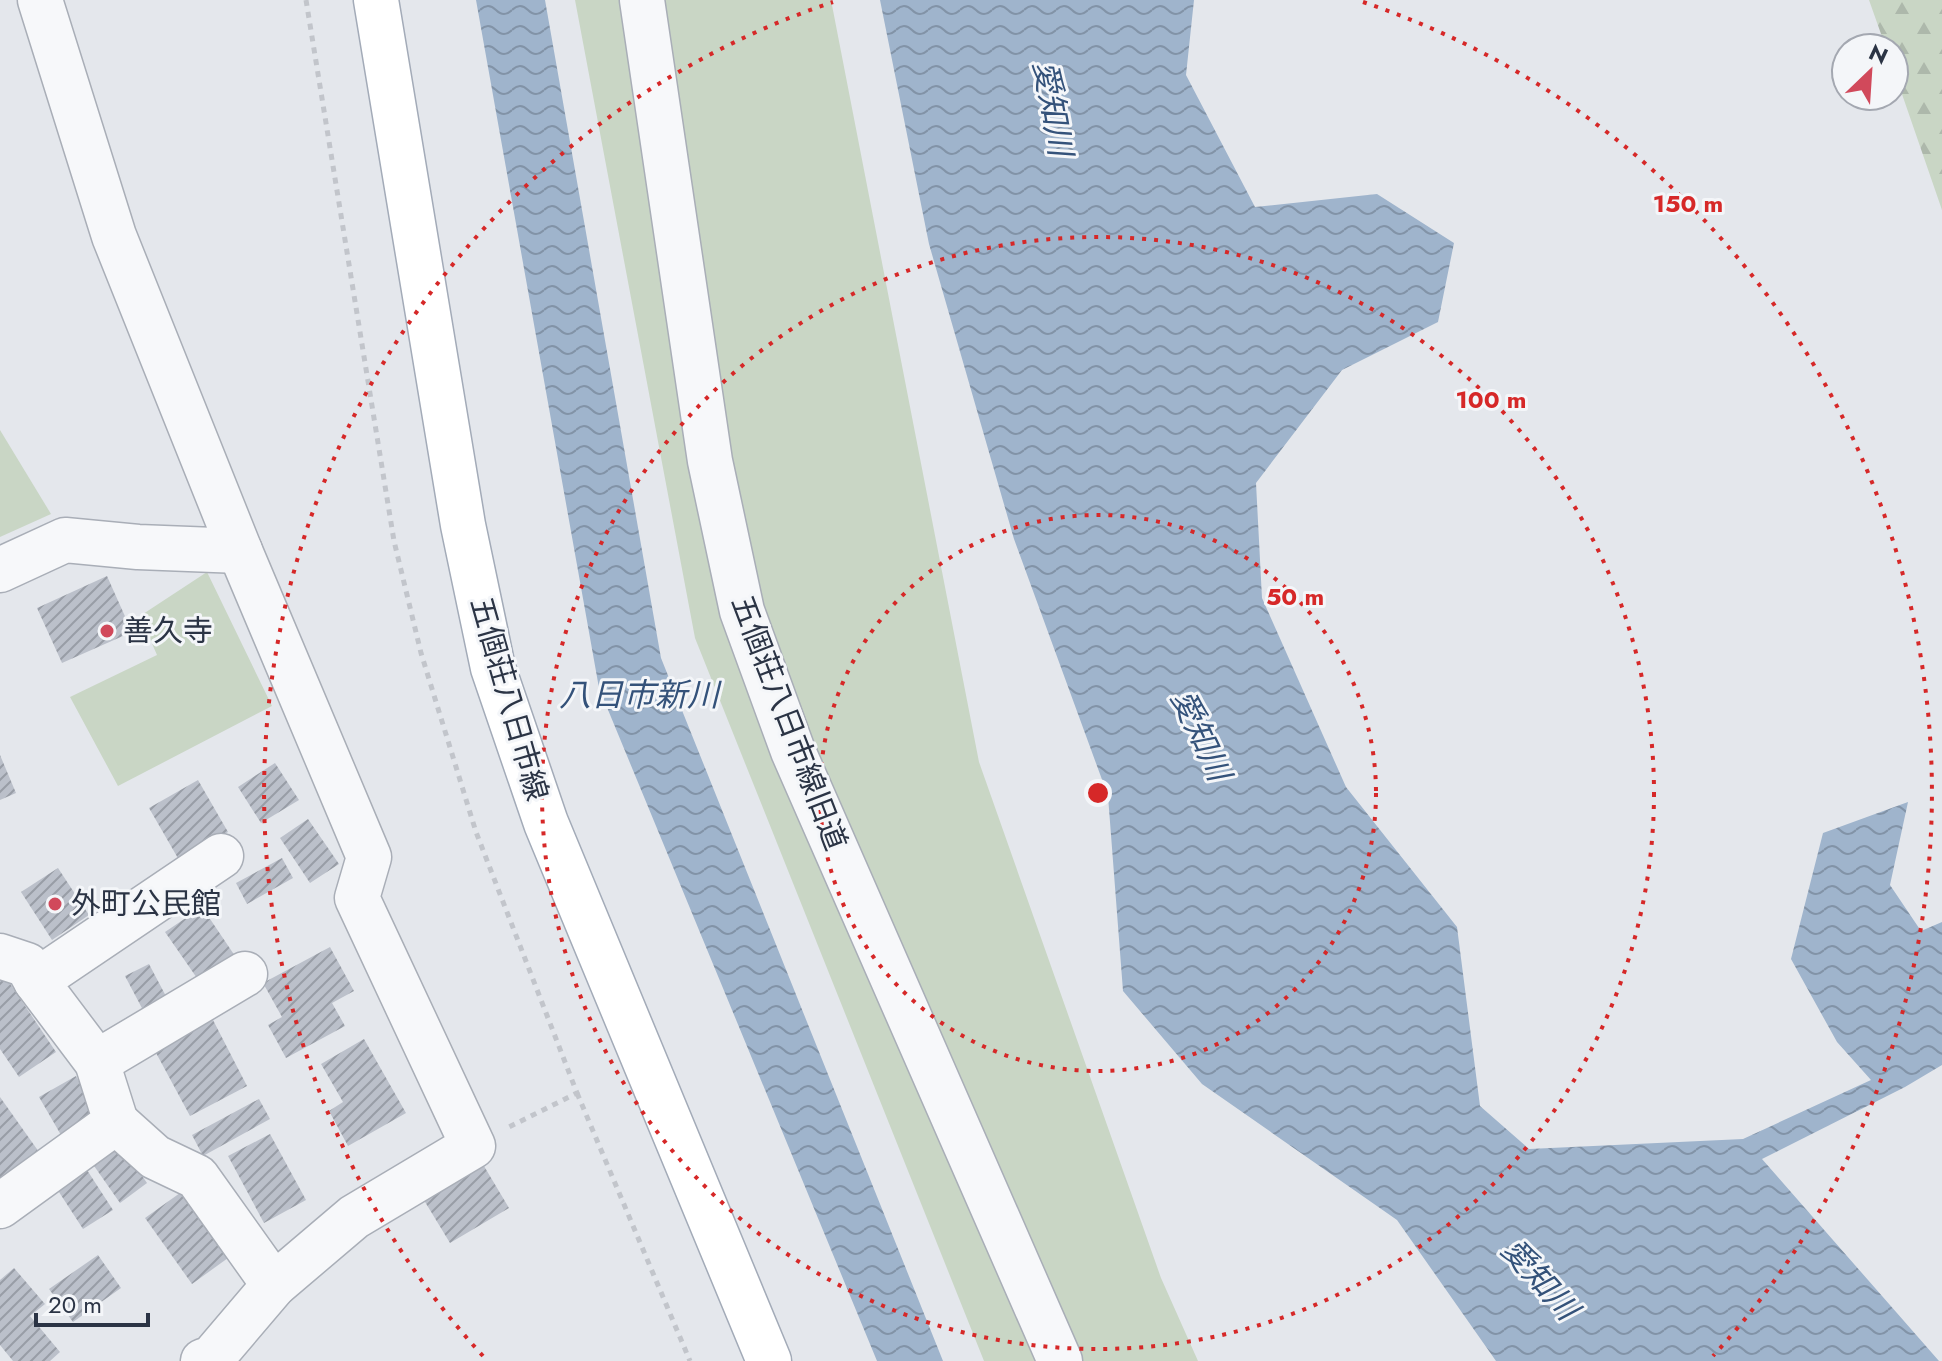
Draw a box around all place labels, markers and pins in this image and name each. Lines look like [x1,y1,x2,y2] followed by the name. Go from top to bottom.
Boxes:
[123,609,213,652] place label: 善久寺
[98,622,116,640] marker: 善久寺
[1084,779,1112,807] centre of rings
[71,882,221,925] place label: 外町公民館
[46,895,64,913] marker: 外町公民館

